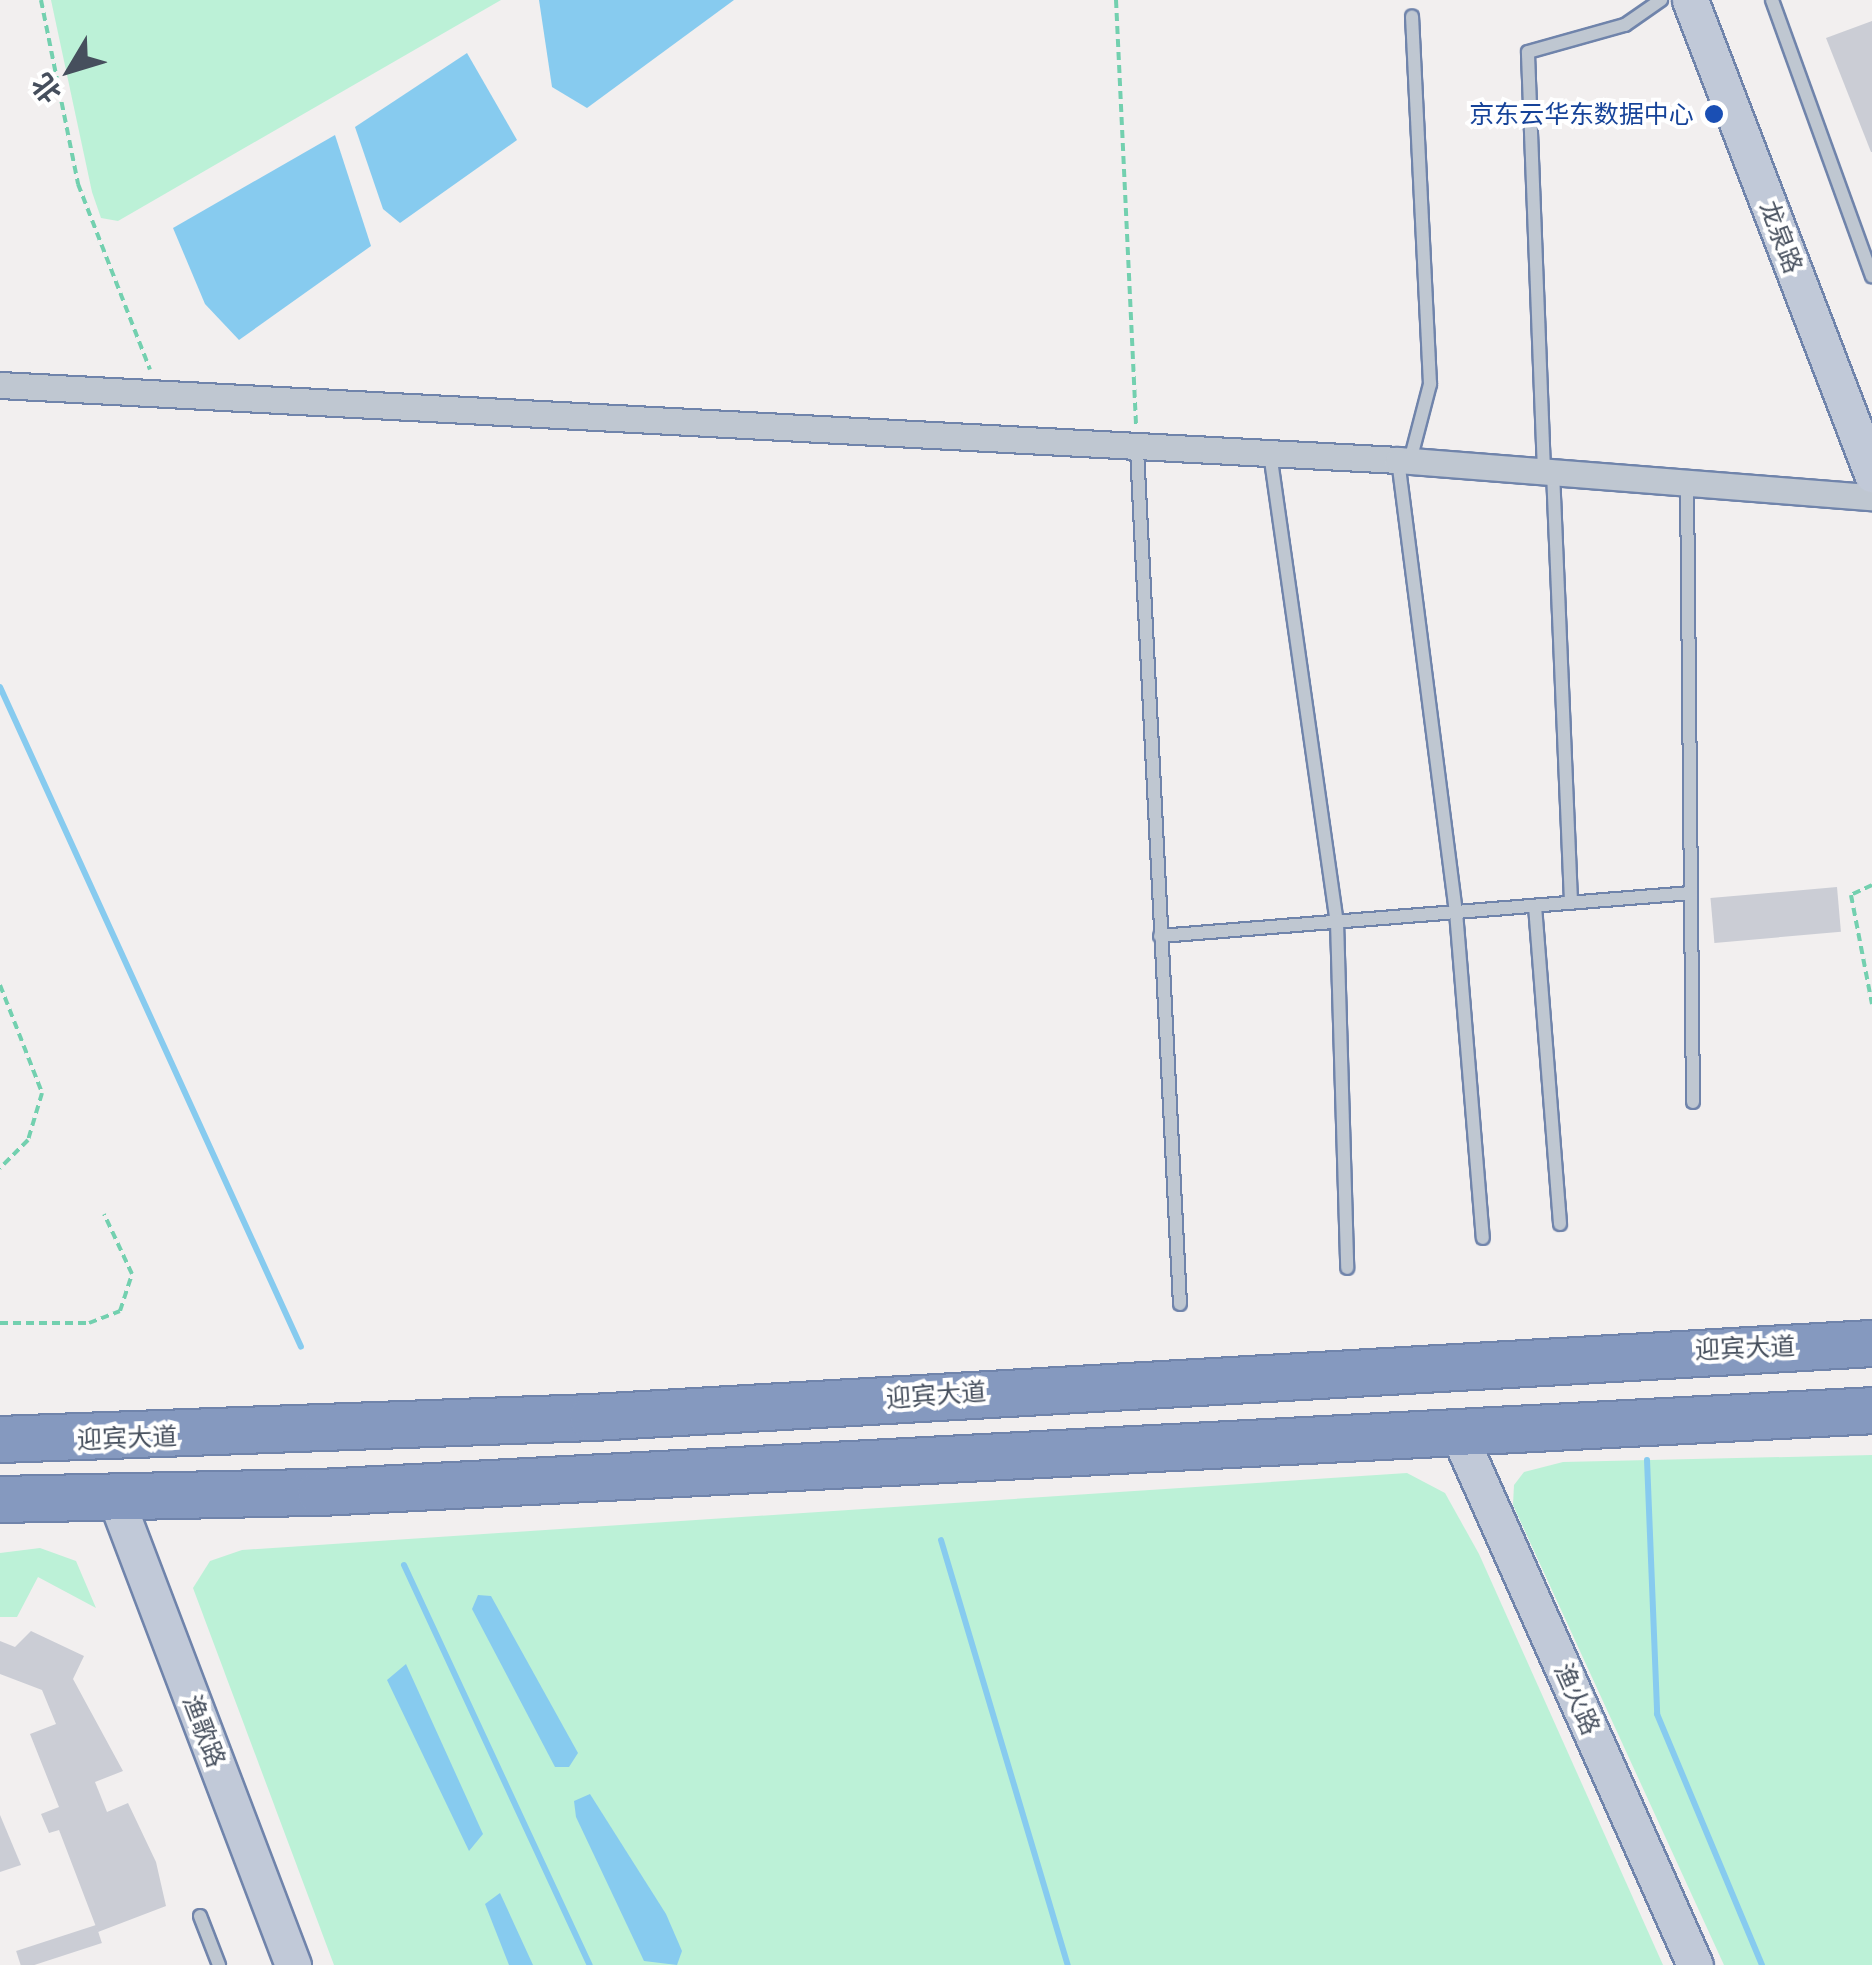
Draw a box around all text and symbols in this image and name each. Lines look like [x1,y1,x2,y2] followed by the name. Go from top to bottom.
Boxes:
[20,20,120,120] north arrow
[24,67,68,110] text: 北
[1469,99,1694,129] place label: 京东云华东数据中心
[1703,103,1725,125] marker: 京东云华东数据中心
[1754,197,1808,277] street label: 龙泉路
[1695,1331,1795,1365] street label: 迎宾大道
[885,1377,987,1413] street label: 迎宾大道
[77,1421,177,1455] street label: 迎宾大道
[1548,1659,1606,1739] street label: 渔火路
[177,1691,231,1771] street label: 渔歌路

